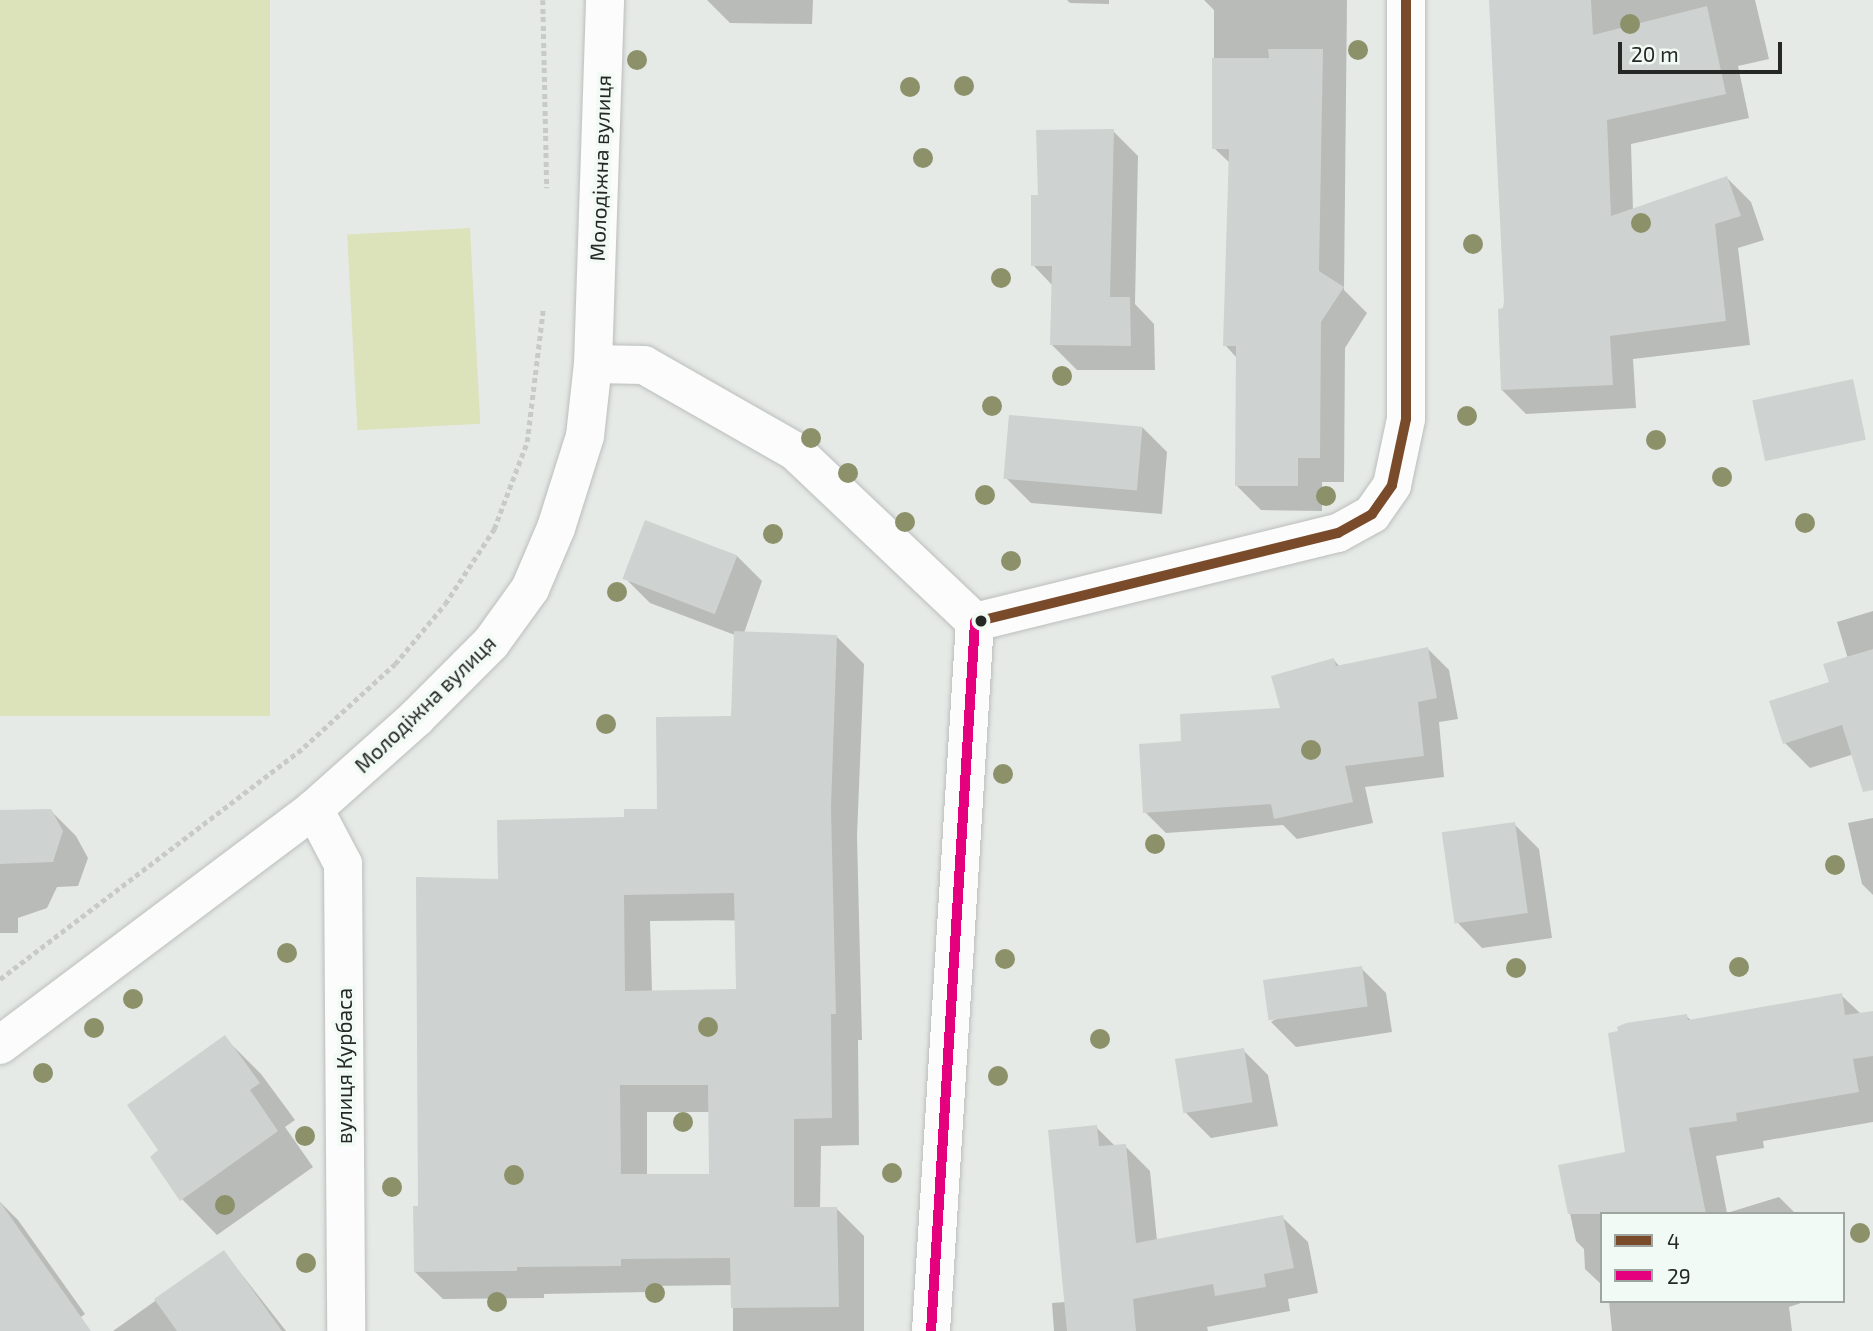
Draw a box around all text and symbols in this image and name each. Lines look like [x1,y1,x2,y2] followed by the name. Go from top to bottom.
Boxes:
[1621,28,1786,72] scale bar
[1631,41,1679,66] text: 20 m
[584,74,616,262] street label: Молодіжна вулиця
[974,614,988,628] unlabelled marker
[349,630,501,778] street label: Молодіжна вулиця
[331,988,357,1144] street label: вулиця Курбаса
[1600,1212,1845,1303] legend
[1667,1228,1680,1253] text: 4
[1667,1263,1691,1288] text: 29

